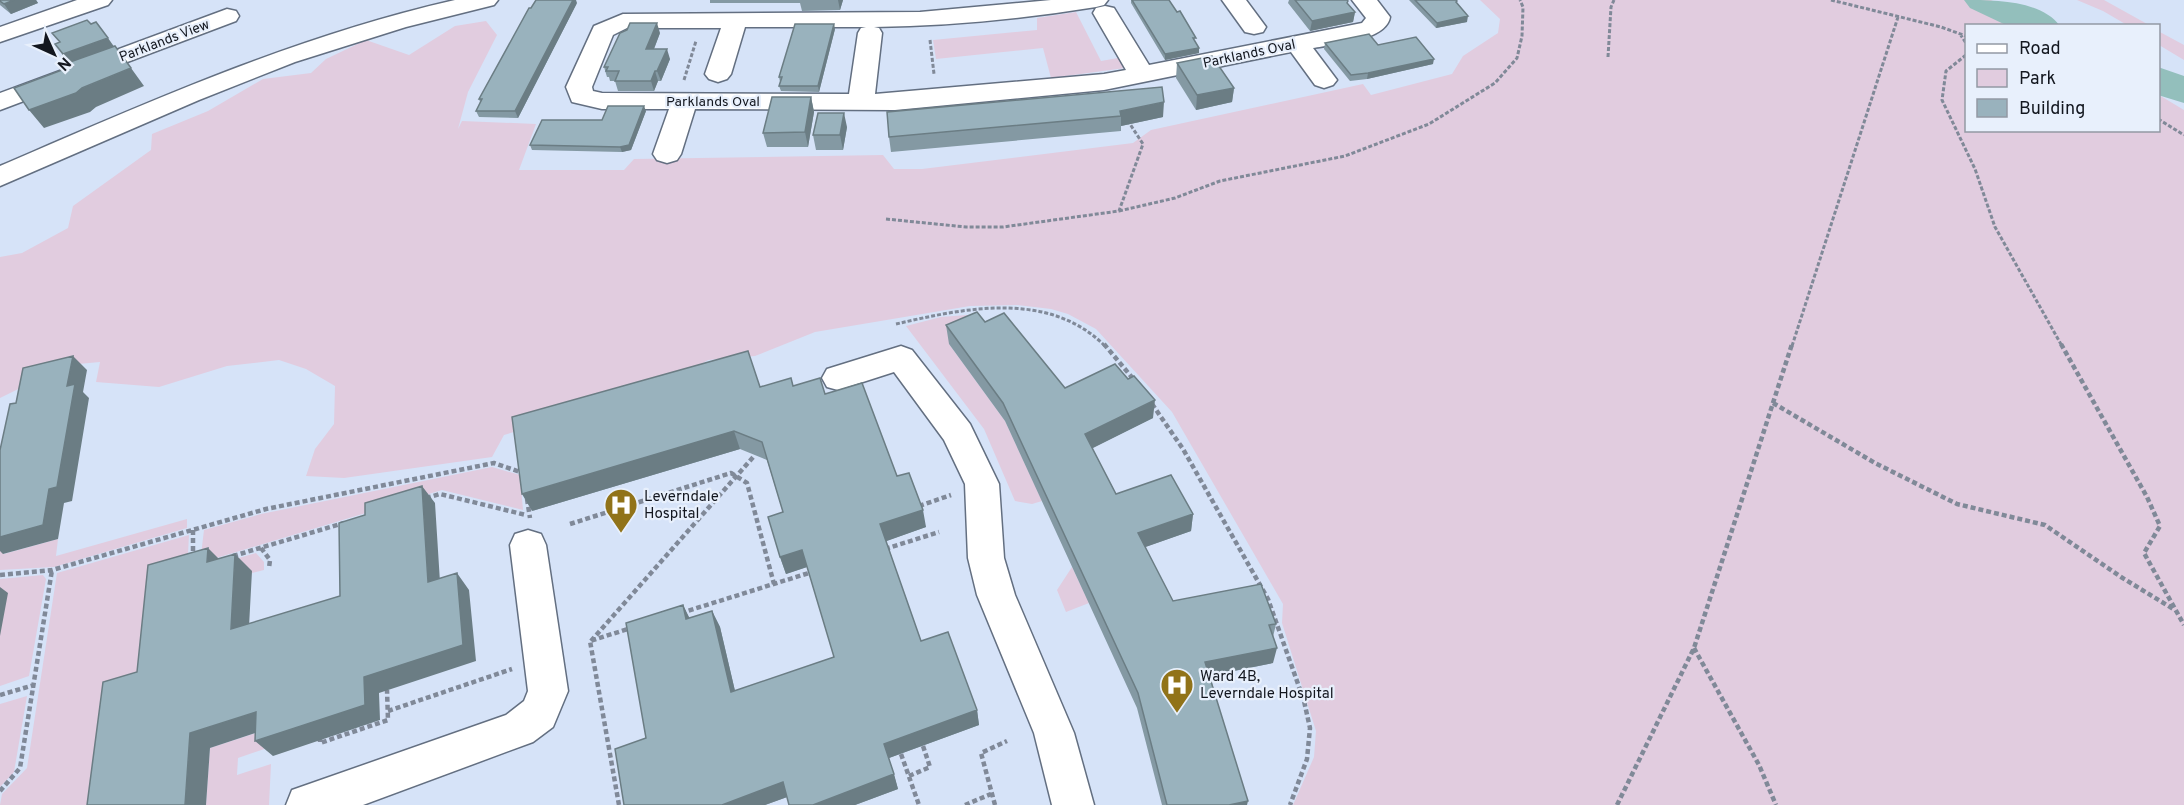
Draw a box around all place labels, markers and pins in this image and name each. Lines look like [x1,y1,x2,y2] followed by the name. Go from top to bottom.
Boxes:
[603,487,639,534] hospital icon: Leverndale Hospital
[644,488,719,524] place label: Leverndale Hospital
[1159,667,1195,714] hospital icon: Ward 4B, Leverndale Hospital
[1200,668,1334,704] place label: Ward 4B, Leverndale Hospital

